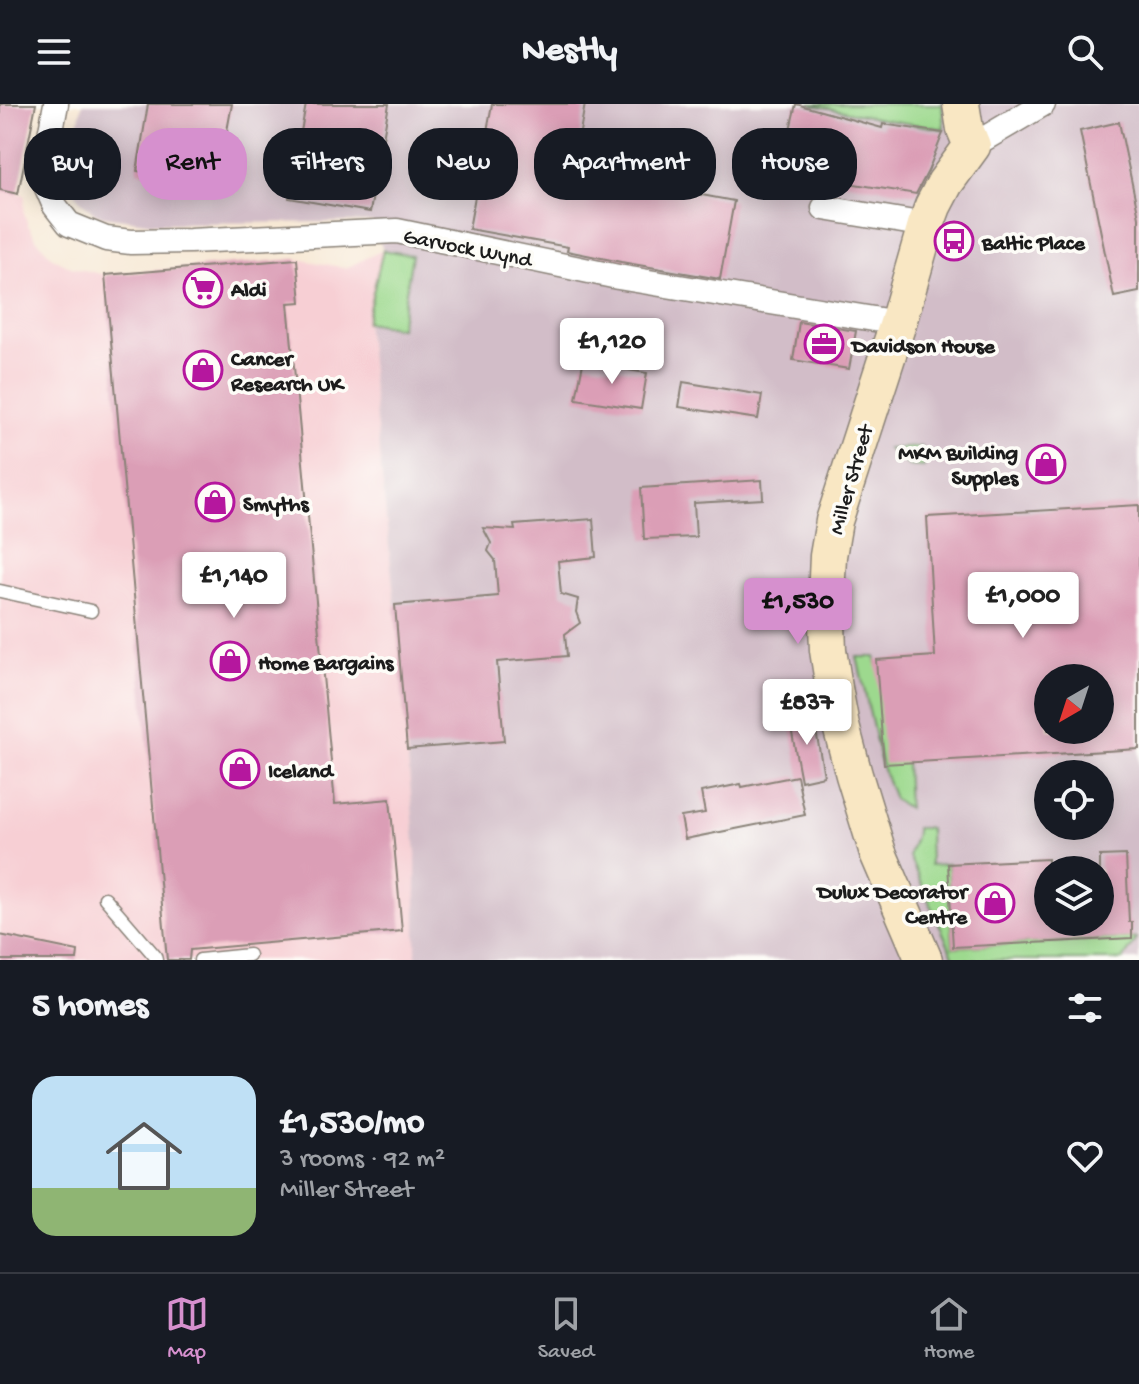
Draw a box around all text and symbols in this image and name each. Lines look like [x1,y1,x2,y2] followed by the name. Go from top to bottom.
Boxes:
[32,30,76,74] icon: menu
[1063,30,1107,74] icon: search
[522,31,617,74] text: Nestly
[24,128,121,200] chip: Buy
[137,128,247,200] chip: Rent
[263,128,392,200] chip: Filters
[408,128,518,200] chip: New
[534,128,716,200] chip: Apartment
[732,128,857,200] chip: House
[933,220,975,262] bus stop icon: Baltic Place
[401,225,536,276] street label: Garvock Wynd
[981,232,1085,258] place label: Baltic Place
[182,267,224,309] supermarket icon: Aldi
[230,279,267,305] place label: Aldi
[547,318,677,386] pin: £1,120
[803,323,845,365] office icon: Davidson House
[578,328,646,359] text: £1,120
[850,335,995,361] place label: Davidson House
[230,348,346,399] place label: Cancer Research UK
[182,349,224,391] shop icon: Cancer Research UK
[825,420,881,538] street label: Miller Street
[898,442,1020,493] place label: MKM Building Supples
[1025,443,1067,485] shop icon: MKM Building Supples
[194,481,236,523] shop icon: Smyths
[243,493,310,519] place label: Smyths
[169,552,299,620] pin: £1,140
[200,562,268,593] text: £1,140
[958,572,1088,640] pin: £1,000
[733,578,863,646] pin: £1,530
[986,582,1060,613] text: £1,000
[762,588,834,619] text: £1,530
[209,640,251,682] shop icon: Home Bargains
[258,652,395,678] place label: Home Bargains
[1034,664,1114,744] north arrow
[1034,664,1114,936] map controls
[760,679,854,747] pin: £837
[781,689,833,720] text: £837
[219,748,261,790] shop icon: Iceland
[268,760,335,786] place label: Iceland
[1034,760,1114,840] button: locate
[1034,856,1114,936] button: layers
[816,881,969,932] place label: Dulux Decorator Centre
[974,882,1016,924] shop icon: Dulux Decorator Centre
[1063,986,1107,1030] icon: filters
[32,988,148,1028] text: 5 homes
[280,1105,424,1145] text: £1,530/mo
[96,1108,192,1204] icon: home
[1063,1134,1107,1178] icon: heart
[280,1145,445,1176] text: 3 rooms · 92 m²
[280,1176,413,1207] text: Miller Street
[165,1292,209,1366] tab: Map
[538,1292,594,1366] tab: Saved
[923,1292,974,1366] tab: Home

